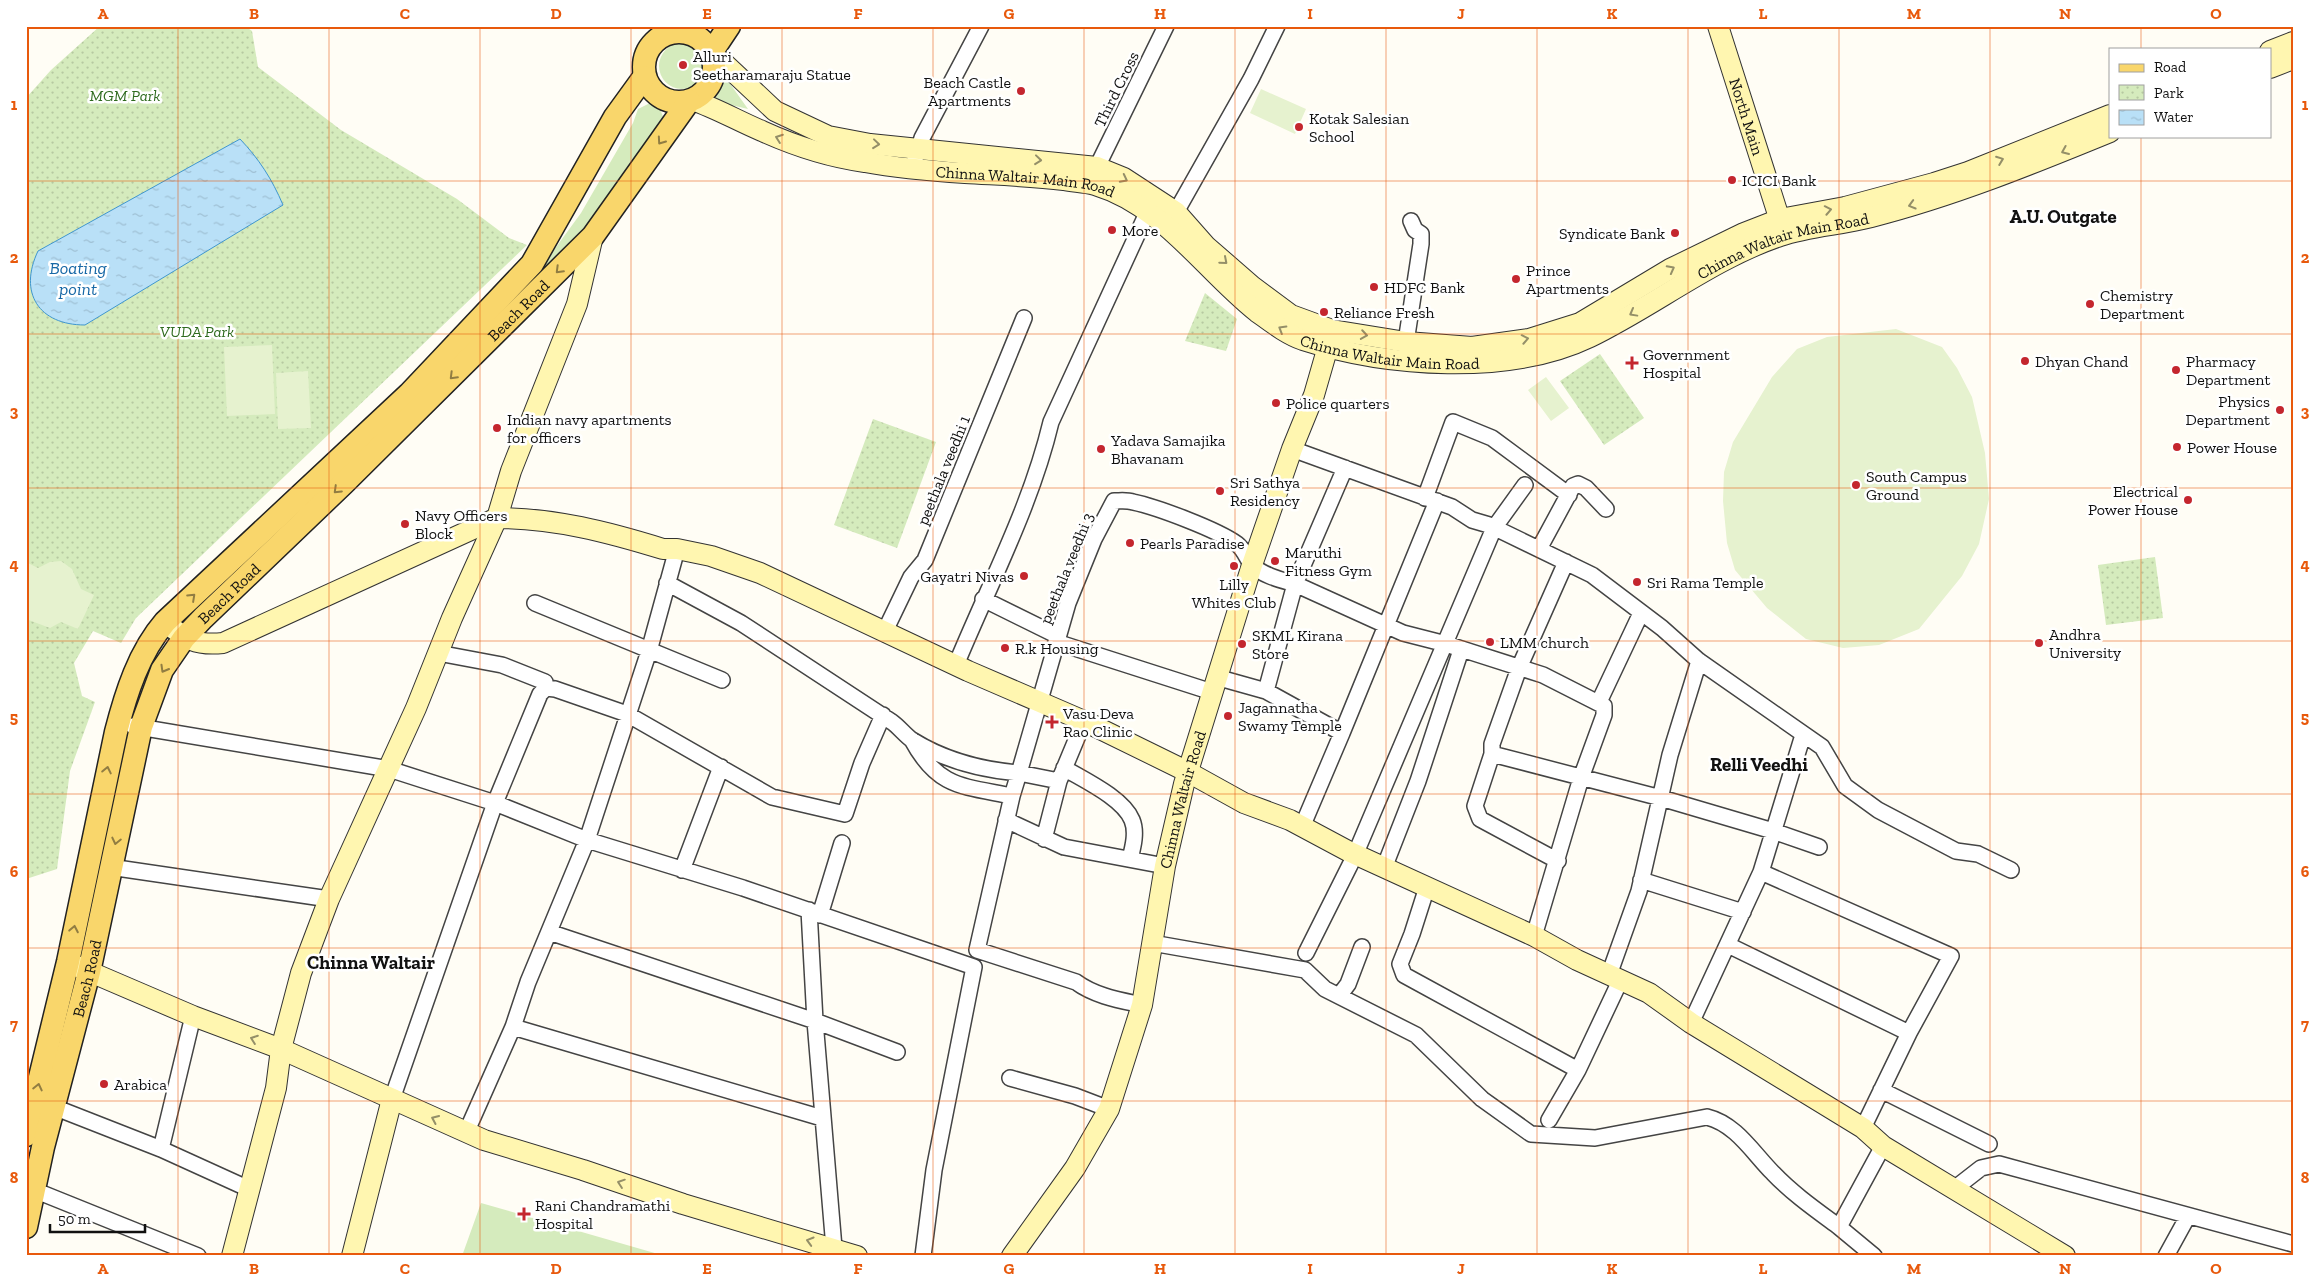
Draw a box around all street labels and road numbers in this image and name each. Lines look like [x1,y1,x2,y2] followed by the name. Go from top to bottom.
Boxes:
[1090,48,1143,130] street label: Third Cross
[1725,76,1768,159] street label: North Main
[935,162,1118,202] street label: Chinna Waltair Main Road
[1694,209,1871,283] street label: Chinna Waltair Main Road
[484,276,554,345] street label: Beach Road
[1298,331,1480,373] street label: Chinna Waltair Main Road
[913,413,974,528] street label: peethala veedhi 1
[1035,510,1097,627] street label: peethala veedhi 3
[194,559,264,628] street label: Beach Road
[1156,728,1210,870] street label: Chinna Waltair Road
[69,938,106,1019] street label: Beach Road

